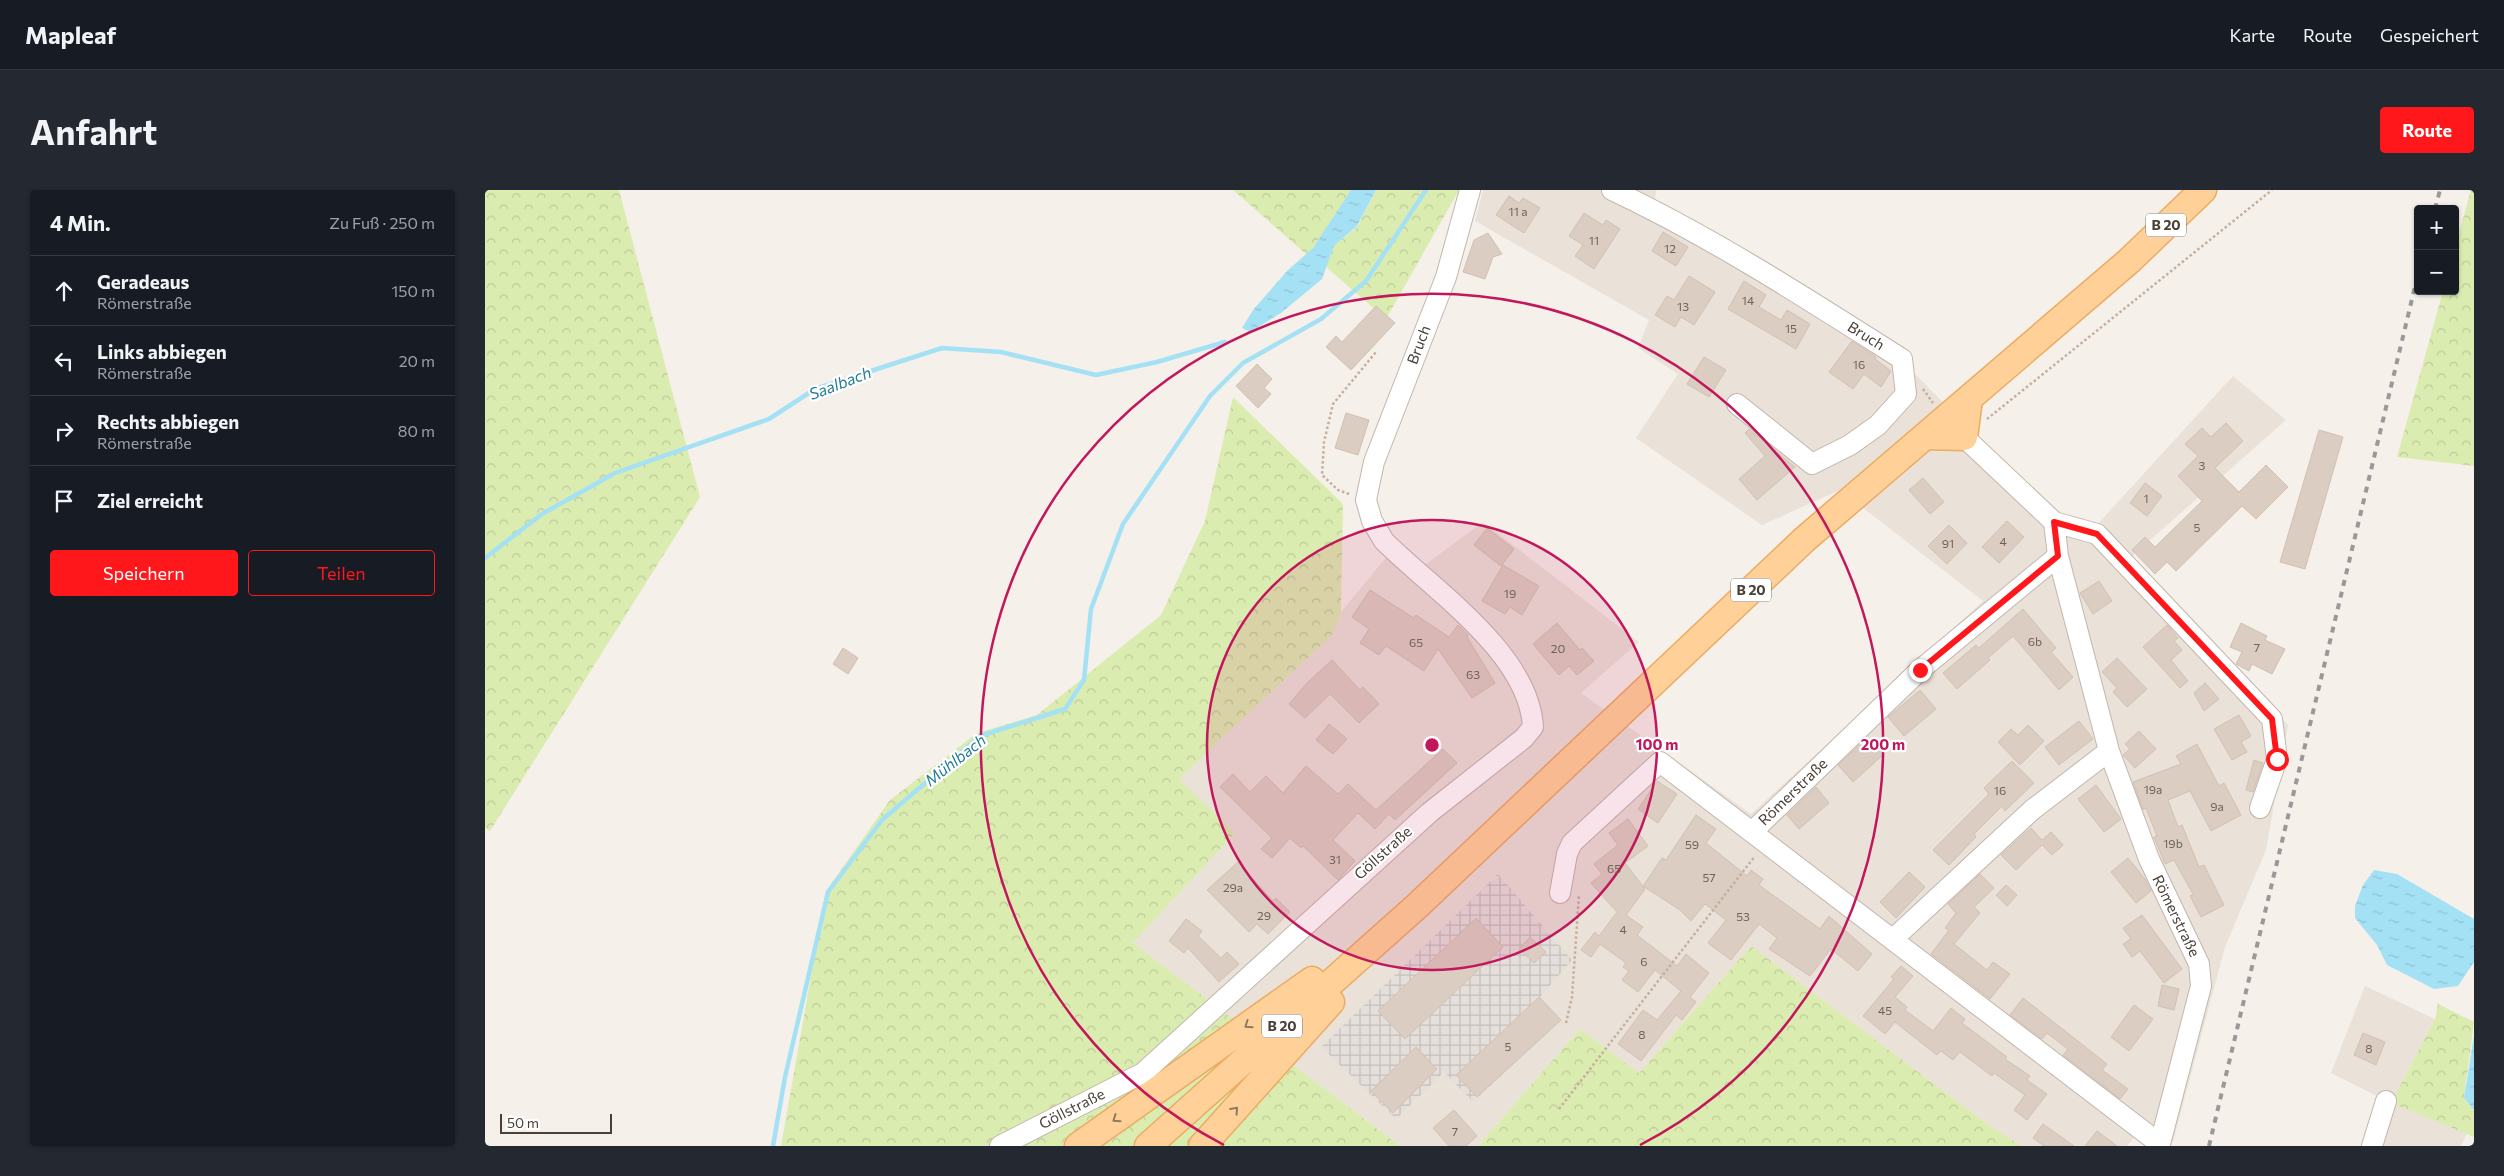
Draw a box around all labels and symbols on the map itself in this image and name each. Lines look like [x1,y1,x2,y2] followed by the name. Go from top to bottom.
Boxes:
[1509,204,1527,218] house number: 11 a
[2146,214,2186,236] road number: B 20
[1589,233,1599,247] house number: 11
[1664,241,1676,255] house number: 12
[1742,293,1754,307] house number: 14
[1677,299,1689,313] house number: 13
[1845,317,1888,353] street label: Bruch
[1785,321,1797,335] house number: 15
[1402,323,1434,367] street label: Bruch
[1853,357,1865,371] house number: 16
[806,362,874,403] water label: Saalbach
[2199,458,2206,472] house number: 3
[2143,491,2149,505] house number: 1
[2194,520,2201,534] house number: 5
[1999,534,2007,548] house number: 4
[1942,536,1954,550] house number: 91
[1731,578,1771,602] road number: B 20
[1504,586,1516,600] house number: 19
[2028,634,2042,648] house number: 6b
[1409,635,1423,649] house number: 65
[2254,640,2260,654] house number: 7
[1551,641,1565,655] house number: 20
[1909,659,1932,682] route end
[1466,667,1480,681] house number: 63
[920,730,989,789] water label: Mühlbach
[1636,735,1678,753] text: 100 m
[1861,735,1905,753] text: 200 m
[1423,736,1441,754] centre of rings
[2266,748,2289,771] route start
[1754,754,1831,829] street label: Römerstraße
[2144,782,2162,796] house number: 19a
[1994,783,2006,797] house number: 16
[2210,799,2224,813] house number: 9a
[1350,822,1415,883] street label: Göllstraße
[2163,836,2183,850] house number: 19b
[1685,837,1699,851] house number: 59
[1329,852,1341,866] house number: 31
[1607,861,1621,875] house number: 65
[1702,870,1716,884] house number: 57
[2149,872,2205,960] street label: Römerstraße
[1223,880,1243,894] house number: 29a
[1257,908,1271,922] house number: 29
[1736,909,1750,923] house number: 53
[1619,922,1627,936] house number: 4
[1640,954,1648,968] house number: 6
[1878,1003,1892,1017] house number: 45
[1262,1014,1302,1038] road number: B 20
[1245,1019,1254,1028] one-way arrow
[1638,1027,1646,1041] house number: 8
[1505,1039,1512,1053] house number: 5
[2365,1041,2373,1055] house number: 8
[1036,1084,1107,1132] street label: Göllstraße
[1229,1106,1238,1115] one-way arrow
[500,1111,613,1134] scale bar
[1112,1113,1122,1122] one-way arrow
[1452,1124,1458,1138] house number: 7

